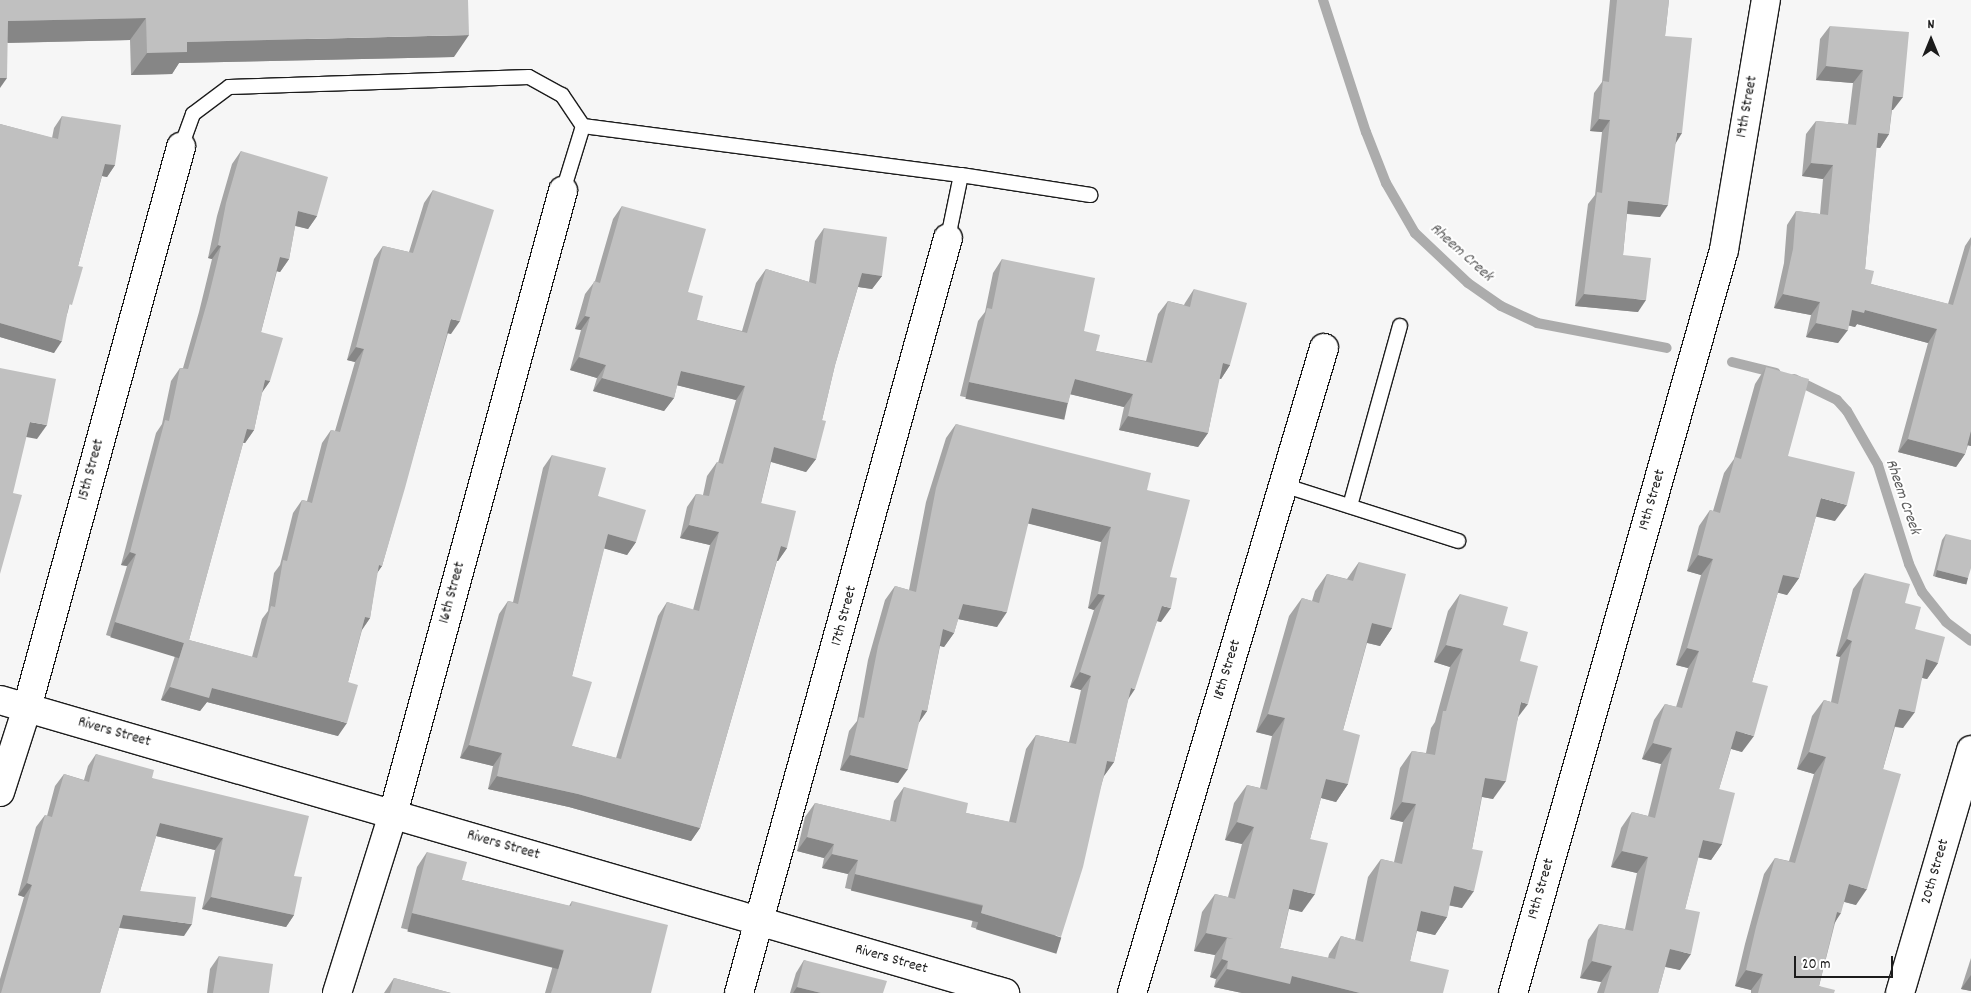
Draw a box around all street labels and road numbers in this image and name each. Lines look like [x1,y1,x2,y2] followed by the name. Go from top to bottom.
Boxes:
[1734,75,1762,139] street label: 19th Street
[75,437,109,503] street label: 15th Street
[1636,468,1670,532] street label: 19th Street
[436,560,470,626] street label: 16th Street
[828,584,862,648] street label: 17th Street
[1210,638,1246,702] street label: 18th Street
[76,714,152,752] street label: Rivers Street
[465,827,541,865] street label: Rivers Street
[1918,837,1954,907] street label: 20th Street
[1525,857,1559,921] street label: 19th Street
[853,941,929,979] street label: Rivers Street

